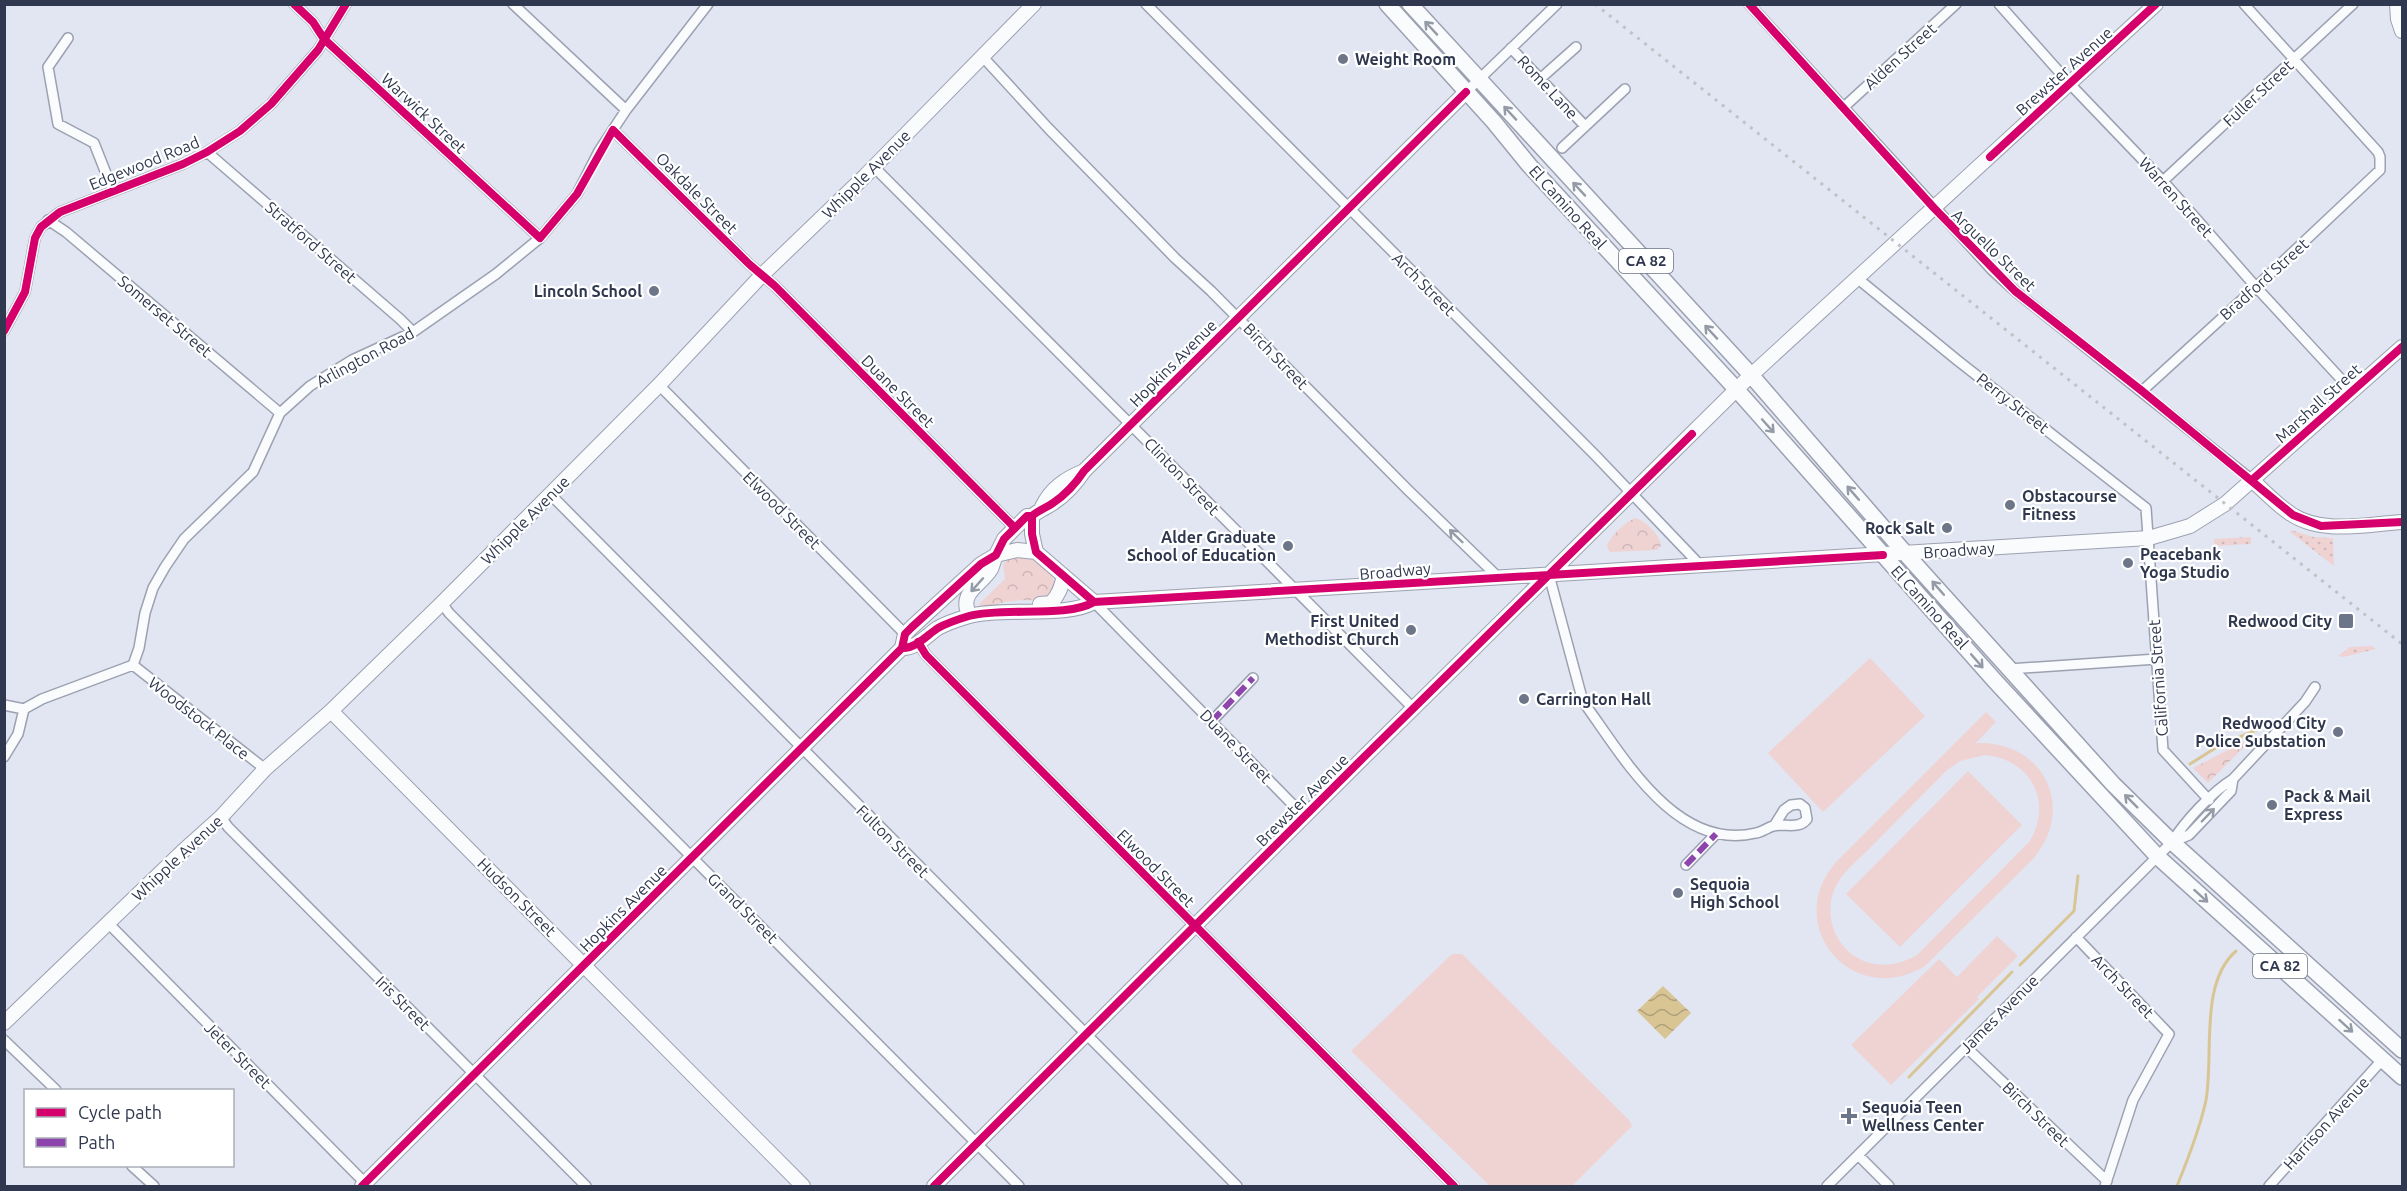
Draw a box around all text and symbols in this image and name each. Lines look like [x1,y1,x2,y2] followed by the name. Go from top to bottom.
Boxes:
[1860,19,1940,93] street label: Alden Street
[1424,20,1438,35] one-way arrow
[2012,23,2116,119] street label: Brewster Avenue
[1355,50,1456,68] place label: Weight Room
[1336,52,1350,66] marker: Weight Room
[1514,52,1582,122] street label: Rome Lane
[2219,56,2297,130] street label: Fuller Street
[378,69,471,157] street label: Warwick Street
[1503,106,1517,121] one-way arrow
[818,126,914,222] street label: Whipple Avenue
[86,133,202,193] street label: Edgewood Road
[653,149,742,238] street label: Oakdale Street
[2135,153,2217,241] street label: Warren Street
[1526,162,1610,252] street label: El Camino Real
[1573,182,1587,197] one-way arrow
[262,198,361,287] street label: Stratford Street
[1948,205,2040,295] street label: Arguello Street
[2216,234,2313,323] street label: Bradford Street
[1389,249,1460,320] street label: Arch Street
[1619,249,1673,273] road number: CA 82
[114,272,216,361] street label: Somerset Street
[534,282,642,300] place label: Lincoln School
[647,284,661,298] marker: Lincoln School
[1126,316,1220,410] street label: Hopkins Avenue
[1240,319,1312,393] street label: Birch Street
[313,324,417,390] street label: Arlington Road
[1704,325,1719,340] one-way arrow
[858,351,938,431] street label: Duane Street
[2271,359,2365,446] street label: Marshall Street
[1973,369,2053,437] street label: Perry Street
[1761,418,1775,433] one-way arrow
[1141,434,1224,519] street label: Clinton Street
[740,468,825,553] street label: Elwood Street
[477,472,573,568] street label: Whipple Avenue
[1846,486,1860,501] one-way arrow
[2022,487,2117,523] place label: Obstacourse Fitness
[2003,498,2017,512] marker: Obstacourse Fitness
[1865,519,1935,537] place label: Rock Salt
[1940,521,1954,535] marker: Rock Salt
[1127,528,1276,564] place label: Alder Graduate School of Education
[1448,529,1463,544] one-way arrow
[1281,539,1295,553] marker: Alder Graduate School of Education
[1923,539,1996,561] street label: Broadway
[2140,545,2230,581] place label: Peacebank Yoga Studio
[2121,556,2135,570] marker: Peacebank Yoga Studio
[1359,559,1432,583] street label: Broadway
[1888,562,1972,652] street label: El Camino Real
[970,577,984,592] one-way arrow
[1931,580,1944,596] one-way arrow
[1265,612,1399,648] place label: First United Methodist Church
[2228,612,2332,630] place label: Redwood City
[2337,612,2355,630] marker: Redwood City
[2145,618,2171,737] street label: California Street
[1404,623,1418,637] marker: First United Methodist Church
[1970,653,1984,668] one-way arrow
[145,673,253,763] street label: Woodstock Place
[1536,690,1651,708] place label: Carrington Hall
[1517,692,1531,706] marker: Carrington Hall
[1197,706,1276,787] street label: Duane Street
[2195,714,2326,750] place label: Redwood City Police Substation
[2331,725,2345,739] marker: Redwood City Police Substation
[1252,750,1352,850] street label: Brewster Avenue
[2284,787,2370,823] place label: Pack & Mail Express
[2123,793,2138,808] one-way arrow
[2265,798,2279,812] marker: Pack & Mail Express
[853,801,933,881] street label: Fulton Street
[2200,808,2215,823] one-way arrow
[128,811,226,905] street label: Whipple Avenue
[1114,826,1199,911] street label: Elwood Street
[474,854,560,940] street label: Hudson Street
[576,861,670,955] street label: Hopkins Avenue
[704,869,782,947] street label: Grand Street
[1690,875,1779,911] place label: Sequoia High School
[1671,886,1685,900] marker: Sequoia High School
[2193,889,2208,903] one-way arrow
[2088,950,2158,1022] street label: Arch Street
[2253,954,2307,978] road number: CA 82
[1956,971,2042,1057] street label: James Avenue
[372,972,434,1034] street label: Iris Street
[201,1018,275,1092] street label: Jeter Street
[2338,1019,2353,1033] one-way arrow
[2280,1073,2372,1173] street label: Harrison Avenue
[1999,1078,2073,1150] street label: Birch Street
[24,1089,234,1167] legend
[1862,1098,1985,1134] place label: Sequoia Teen Wellness Center
[78,1102,162,1122] text: Cycle path
[1840,1107,1858,1125] marker: Sequoia Teen Wellness Center
[78,1132,115,1152] text: Path

